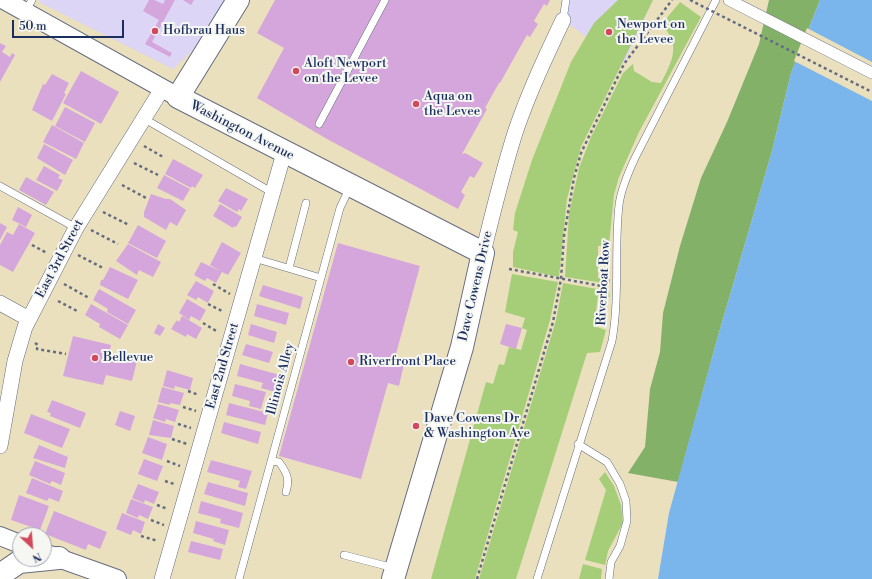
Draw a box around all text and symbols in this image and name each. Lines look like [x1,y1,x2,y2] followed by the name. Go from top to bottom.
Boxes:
[14,12,126,38] scale bar
[617,17,685,48] place label: Newport on the Levee
[19,19,47,34] text: 50 m
[163,23,245,39] place label: Hofbrau Haus
[150,26,160,36] marker: Hofbrau Haus
[604,27,614,37] marker: Newport on the Levee
[304,56,387,87] place label: Aloft Newport on the Levee
[291,66,301,76] marker: Aloft Newport on the Levee
[424,89,480,120] place label: Aqua on the Levee
[187,98,297,164] street label: Washington Avenue
[411,99,421,109] marker: Aqua on the Levee
[33,217,87,301] street label: East 3rd Street
[456,229,496,343] street label: Dave Cowens Drive
[594,240,614,326] street label: Riverboat Row
[203,321,243,411] street label: East 2nd Street
[264,341,298,417] street label: Illinois Alley
[103,350,153,366] place label: Bellevue
[90,353,100,363] marker: Bellevue
[359,354,456,370] place label: Riverfront Place
[346,357,356,367] marker: Riverfront Place
[424,411,530,442] place label: Dave Cowens Dr & Washington Ave
[411,421,421,431] marker: Dave Cowens Dr & Washington Ave
[12,527,52,567] north arrow
[30,549,44,565] text: N

